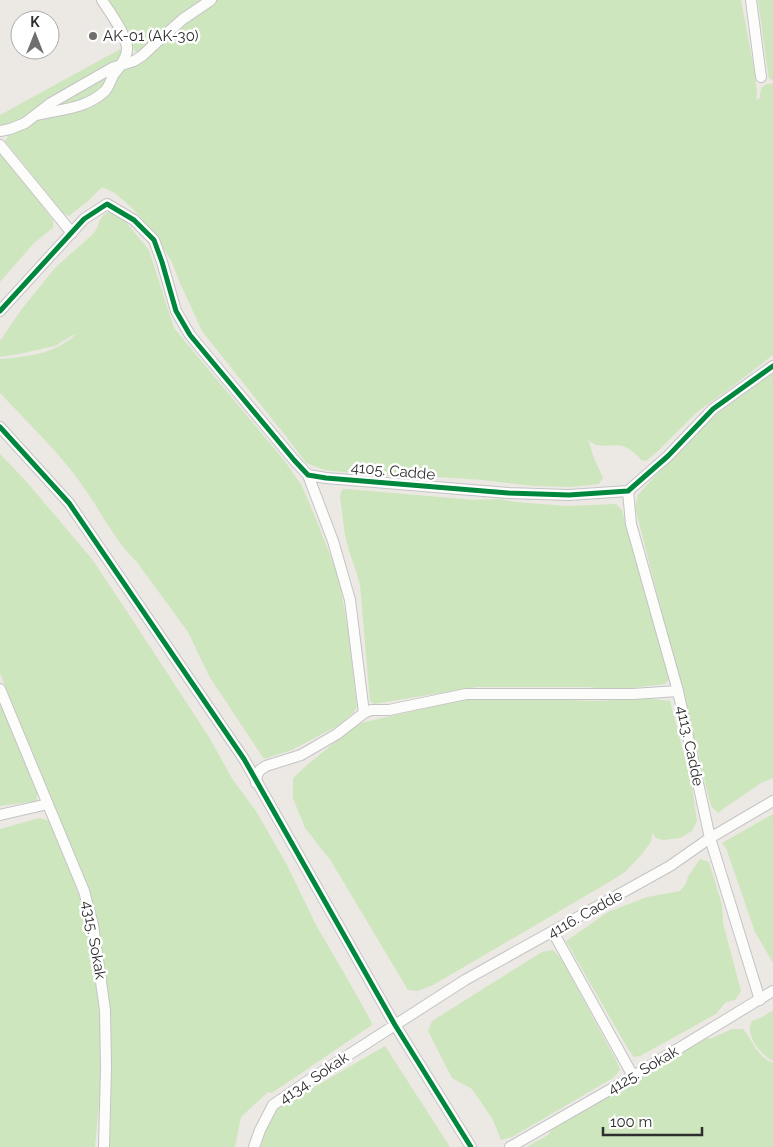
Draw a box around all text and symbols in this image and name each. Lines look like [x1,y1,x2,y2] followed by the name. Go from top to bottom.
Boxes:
[10,10,60,60] north arrow
[30,14,40,30] text: K
[103,27,199,45] place label: AK-01 (AK-30)
[87,30,99,42] marker: AK-01 (AK-30)
[350,458,436,484] street label: 4105. Cadde
[673,704,707,788] street label: 4113. Cadde
[544,886,626,942] street label: 4116. Cadde
[78,899,110,981] street label: 4315. Sokak
[604,1042,682,1098] street label: 4125. Sokak
[276,1048,352,1108] street label: 4134. Sokak
[603,1104,702,1136] scale bar
[610,1113,652,1131] text: 100 m

